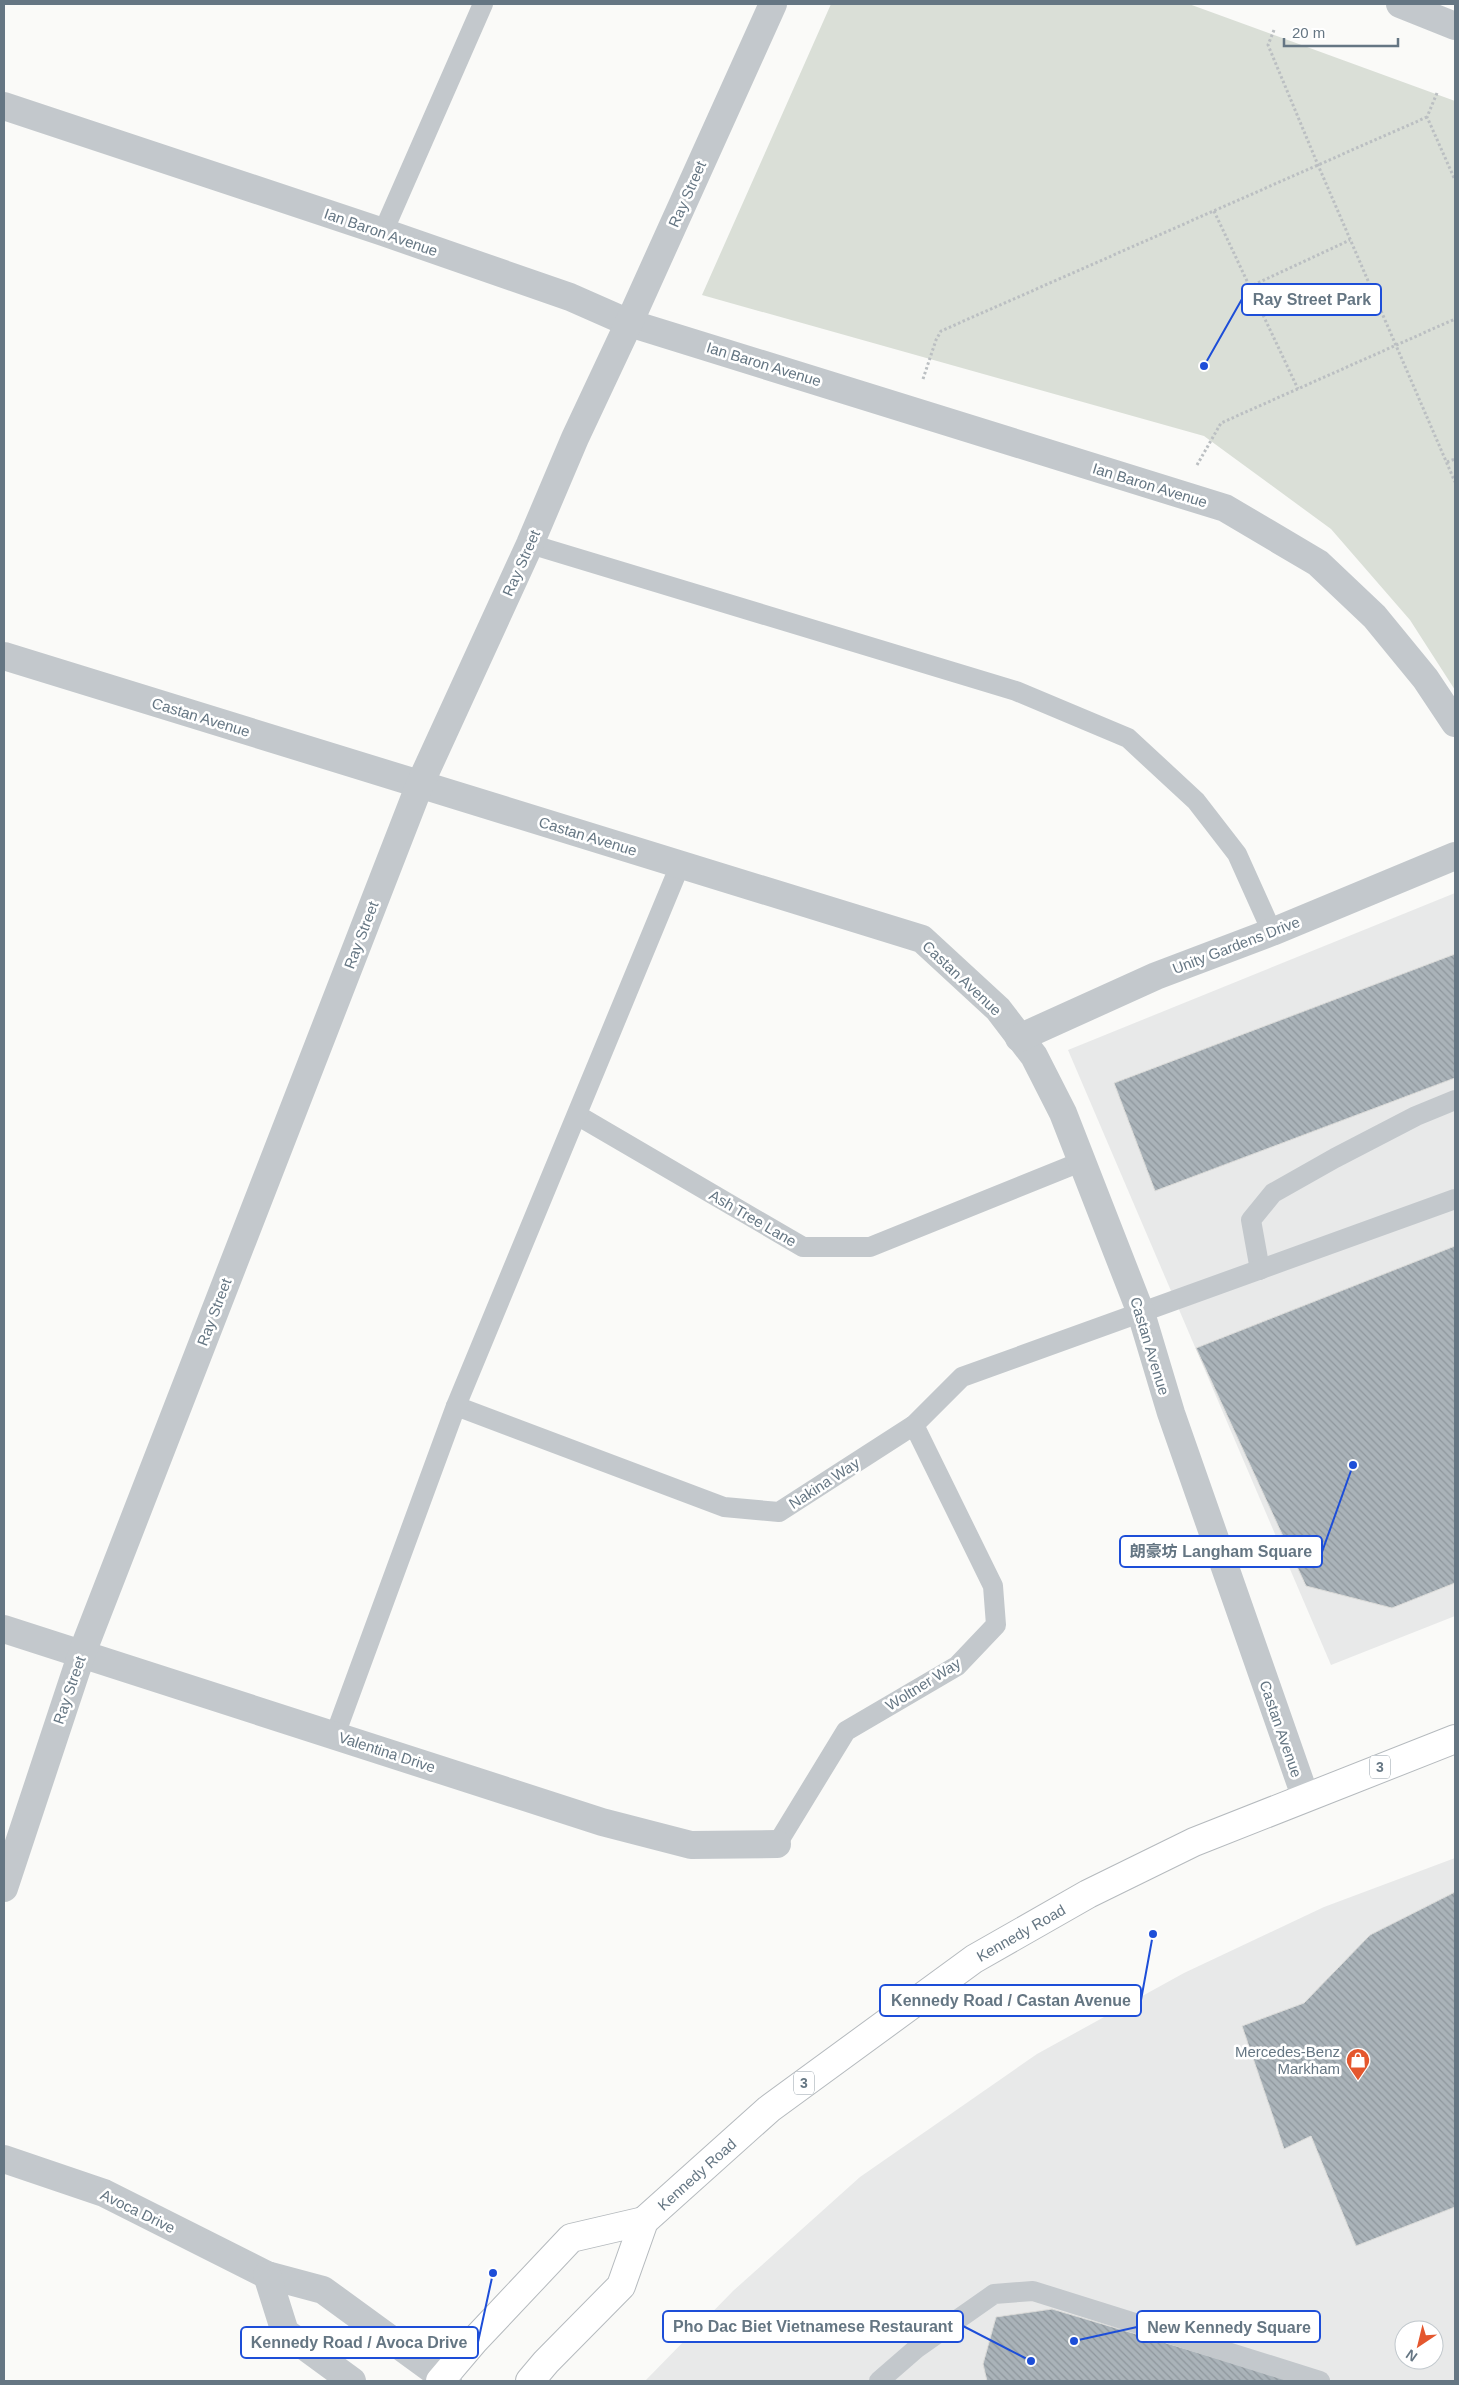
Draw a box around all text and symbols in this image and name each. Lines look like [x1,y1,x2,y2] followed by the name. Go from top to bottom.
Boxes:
[1284,15,1398,47] scale bar
[1292,24,1325,41] text: 20 m
[665,157,710,230] street label: Ray Street
[322,205,440,259] street label: Ian Baron Avenue
[1242,284,1381,315] callout: Ray Street Park
[1253,291,1371,308] text: Ray Street Park
[705,338,823,390] street label: Ian Baron Avenue
[1091,459,1209,511] street label: Ian Baron Avenue
[499,526,544,599] street label: Ray Street
[150,694,252,740] street label: Castan Avenue
[537,813,639,859] street label: Castan Avenue
[340,898,382,971] street label: Ray Street
[1170,913,1302,977] street label: Unity Gardens Drive
[919,937,1005,1019] street label: Castan Avenue
[706,1186,800,1250] street label: Ash Tree Lane
[193,1275,235,1348] street label: Ray Street
[1127,1295,1173,1397] street label: Castan Avenue
[786,1454,863,1512] street label: Nakina Way
[1120,1536,1322,1567] callout: 朗豪坊 Langham Square
[1130,1542,1312,1560] text: 朗豪坊 Langham Square
[49,1653,89,1726] street label: Ray Street
[882,1654,964,1714] street label: Woltner Way
[1256,1678,1306,1780] street label: Castan Avenue
[337,1728,437,1776] street label: Valentina Drive
[1370,1755,1390,1778] road number: 3
[973,1900,1068,1964] street label: Kennedy Road
[880,1985,1141,2016] callout: Kennedy Road / Castan Avenue
[891,1992,1131,2009] text: Kennedy Road / Castan Avenue
[1235,2043,1340,2077] place label: Mercedes-Benz Markham
[1345,2047,1371,2081] shop icon: Mercedes-Benz Markham
[794,2072,814,2094] road number: 3
[654,2135,739,2213] street label: Kennedy Road
[98,2186,178,2236] street label: Avoca Drive
[663,2311,963,2342] callout: Pho Dac Biet Vietnamese Restaurant
[1137,2311,1320,2342] callout: New Kennedy Square
[673,2318,954,2335] text: Pho Dac Biet Vietnamese Restaurant
[1147,2319,1311,2336] text: New Kennedy Square
[1394,2320,1444,2370] north arrow
[241,2327,478,2358] callout: Kennedy Road / Avoca Drive
[251,2334,467,2351] text: Kennedy Road / Avoca Drive
[1403,2346,1420,2365] text: N

